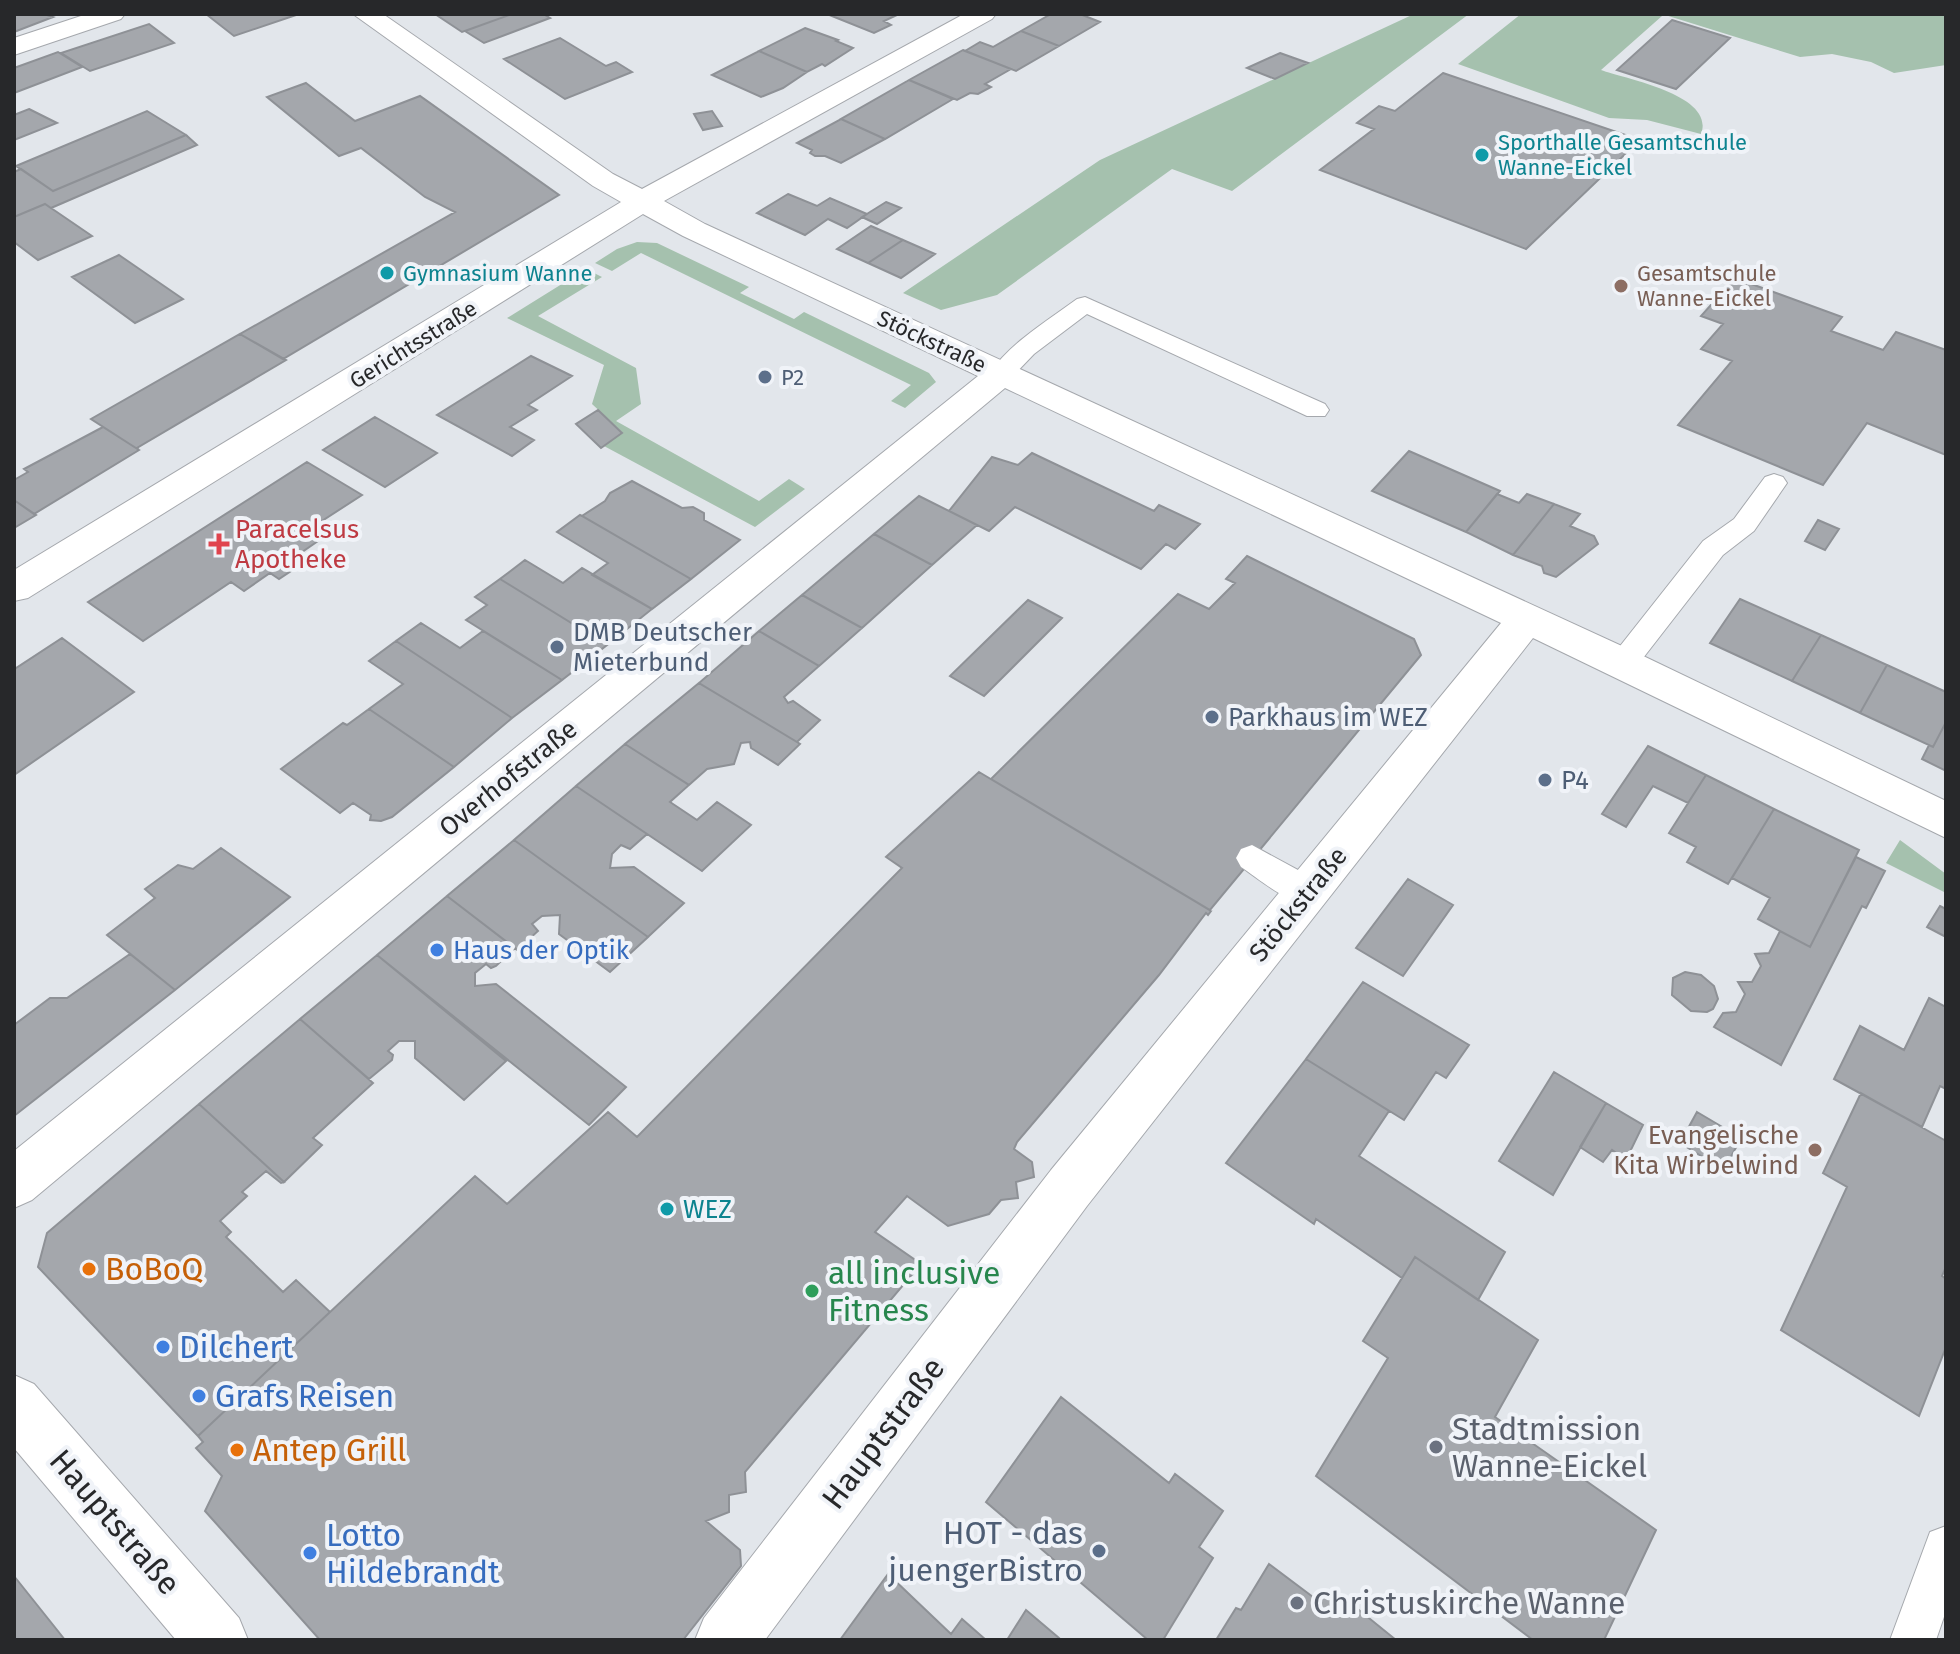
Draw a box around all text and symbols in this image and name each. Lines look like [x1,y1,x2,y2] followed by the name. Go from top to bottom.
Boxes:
[1498,129,1747,181] place label: Sporthalle Gesamtschule Wanne-Eickel
[1473,146,1491,164] marker: Sporthalle Gesamtschule Wanne-Eickel
[403,260,592,287] place label: Gymnasium Wanne
[1637,260,1777,312] place label: Gesamtschule Wanne-Eickel
[378,264,396,282] marker: Gymnasium Wanne
[1612,277,1630,295] marker: Gesamtschule Wanne-Eickel
[345,295,482,394] street label: Gerichtsstraße
[873,304,991,378] street label: Stöckstraße
[781,364,804,391] place label: P2
[756,368,774,386] marker: P2
[235,514,359,575] place label: Paracelsus Apotheke
[210,535,228,553] marker: Paracelsus Apotheke
[573,617,752,678] place label: DMB Deutscher Mieterbund
[548,638,566,656] marker: DMB Deutscher Mieterbund
[1228,702,1428,733] place label: Parkhaus im WEZ
[1203,708,1221,726] marker: Parkhaus im WEZ
[433,713,583,843] street label: Overhofstraße
[1561,765,1589,796] place label: P4
[1536,771,1554,789] marker: P4
[1243,841,1354,968] street label: Stöckstraße
[453,935,630,966] place label: Haus der Optik
[428,941,446,959] marker: Haus der Optik
[1613,1120,1799,1181] place label: Evangelische Kita Wirbelwind
[1806,1141,1824,1159] marker: Evangelische Kita Wirbelwind
[683,1194,732,1225] place label: WEZ
[658,1200,676,1218] marker: WEZ
[105,1250,203,1288] place label: BoBoQ
[828,1254,1000,1329] place label: all inclusive Fitness
[80,1260,98,1278] marker: BoBoQ
[803,1282,821,1300] marker: all inclusive Fitness
[179,1328,294,1366] place label: Dilchert
[154,1338,172,1356] marker: Dilchert
[814,1350,952,1516] street label: Hauptstraße
[215,1377,394,1415] place label: Grafs Reisen
[190,1387,208,1405] marker: Grafs Reisen
[1452,1410,1647,1485] place label: Stadtmission Wanne-Eickel
[253,1431,406,1469] place label: Antep Grill
[1427,1438,1445,1456] marker: Stadtmission Wanne-Eickel
[228,1441,246,1459] marker: Antep Grill
[42,1442,188,1602] street label: Hauptstraße
[887,1514,1083,1589] place label: HOT - das juengerBistro
[326,1516,500,1591] place label: Lotto Hildebrandt
[1090,1542,1108,1560] marker: HOT - das juengerBistro
[301,1544,319,1562] marker: Lotto Hildebrandt
[1313,1584,1625,1622] place label: Christuskirche Wanne
[1288,1594,1306,1612] marker: Christuskirche Wanne

